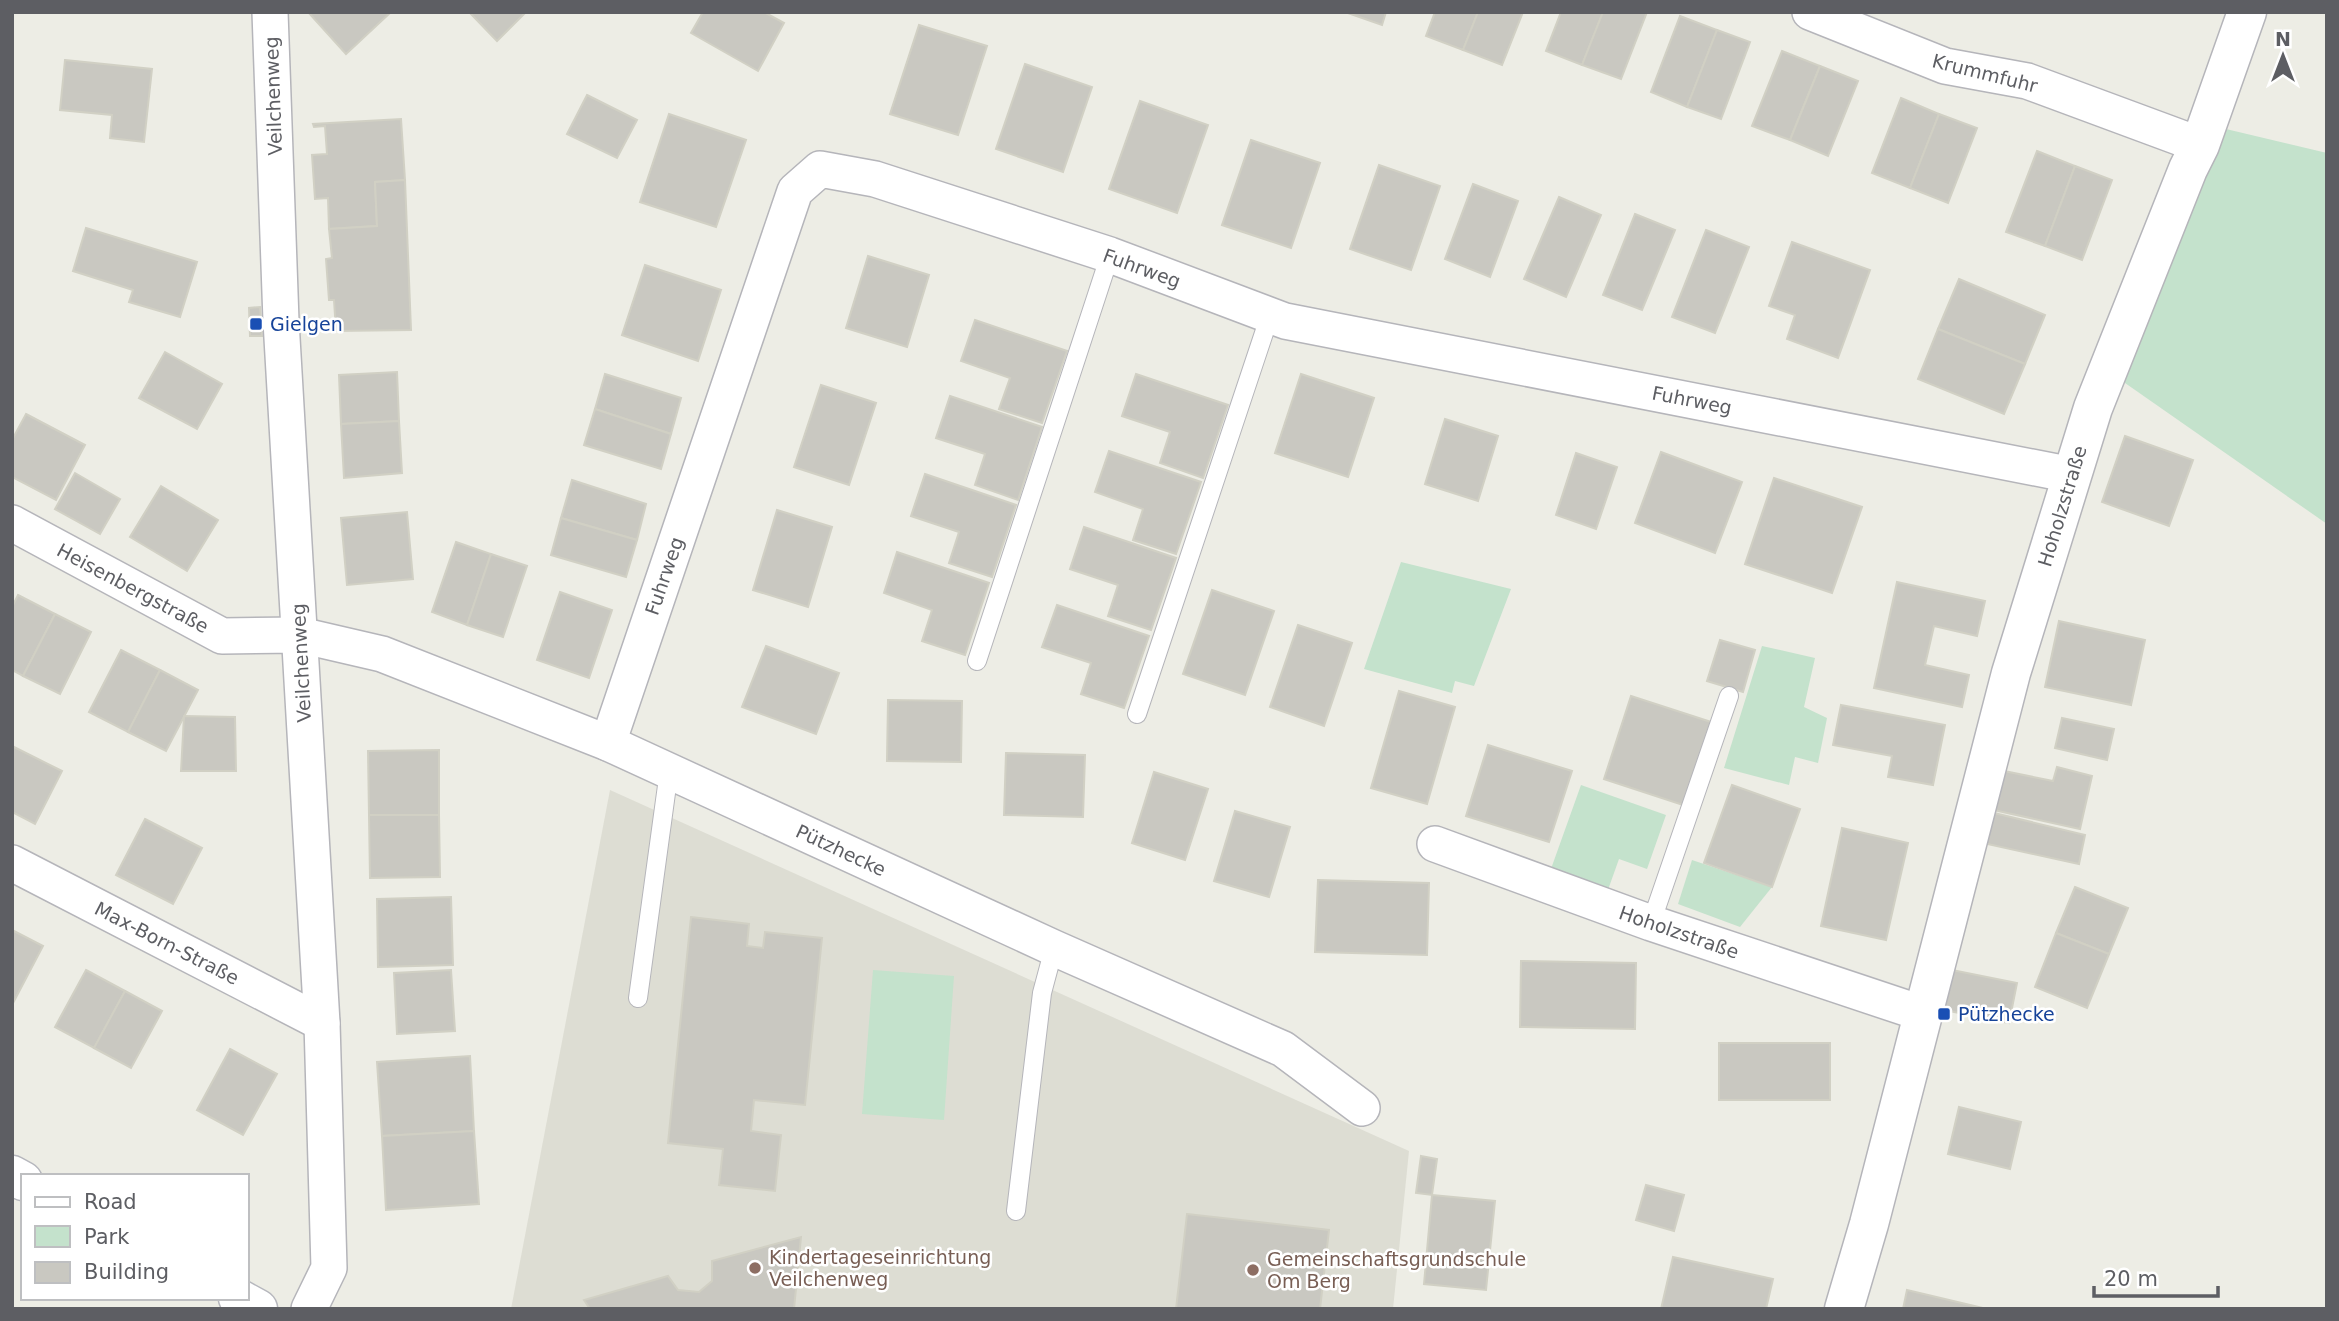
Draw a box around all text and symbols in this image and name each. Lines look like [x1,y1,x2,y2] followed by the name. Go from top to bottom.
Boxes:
[2248,21,2318,91] north arrow
[2275,28,2291,50] text: N
[260,36,286,156] street label: Veilchenweg
[1930,49,2040,97] street label: Krummfuhr
[1100,244,1184,292] street label: Fuhrweg
[270,313,343,335] place label: Gielgen
[248,316,264,332] marker: Gielgen
[1650,381,1734,419] street label: Fuhrweg
[2033,443,2091,569] street label: Hoholzstraße
[640,534,688,618] street label: Fuhrweg
[53,539,213,637] street label: Heisenbergstraße
[287,603,315,723] street label: Veilchenweg
[792,820,890,880] street label: Pützhecke
[91,897,243,989] street label: Max-Born-Straße
[1616,901,1742,963] street label: Hoholzstraße
[1958,1003,2055,1025] place label: Pützhecke
[1936,1006,1952,1022] marker: Pützhecke
[21,1174,248,1300] legend
[84,1190,137,1214] text: Road
[84,1225,130,1249] text: Park
[769,1246,991,1290] place label: Kindertageseinrichtung Veilchenweg
[1267,1248,1526,1292] place label: Gemeinschaftsgrundschule Om Berg
[2094,1254,2218,1298] scale bar
[84,1260,169,1284] text: Building
[747,1260,763,1276] marker: Kindertageseinrichtung Veilchenweg
[1245,1262,1261,1278] marker: Gemeinschaftsgrundschule Om Berg
[2104,1267,2158,1291] text: 20 m

